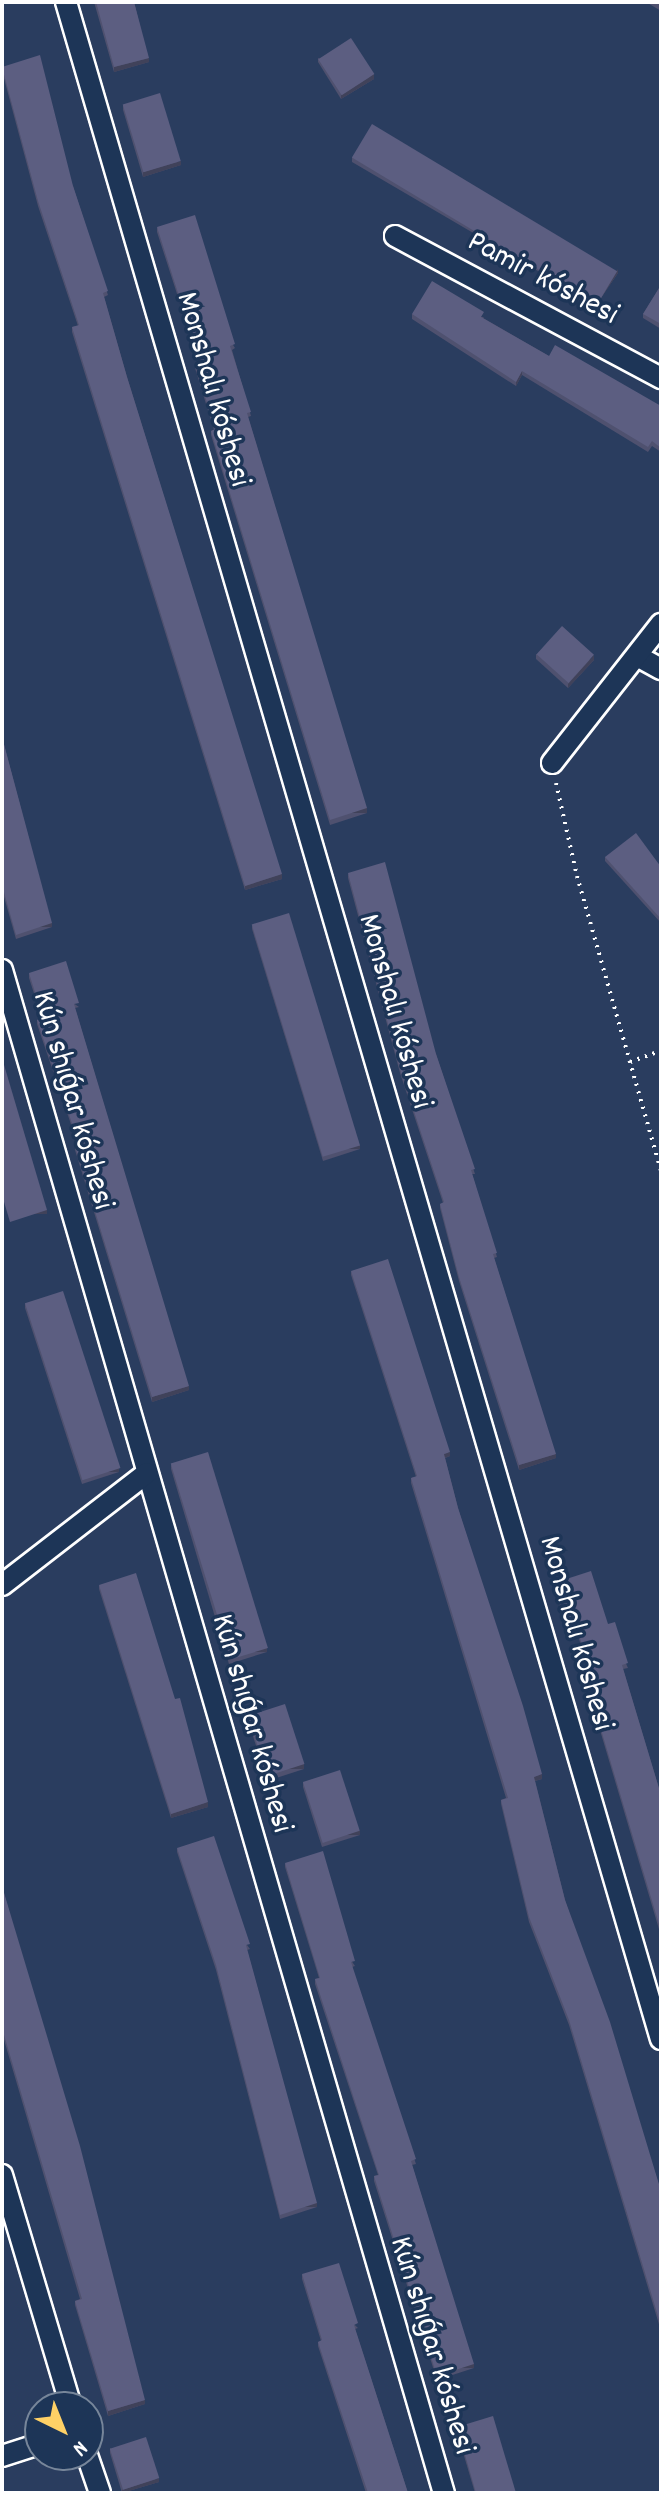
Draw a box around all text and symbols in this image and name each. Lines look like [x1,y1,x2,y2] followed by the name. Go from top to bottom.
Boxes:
[460,224,624,336] street label: Pamir kóshesi
[165,288,257,492] street label: Monshalı kóshesi
[347,910,439,1114] street label: Monshalı kóshesi
[21,987,121,1215] street label: Kún shıǵar kóshesi
[528,1532,620,1736] street label: Monshalı kóshesi
[200,1610,300,1838] street label: Kún shıǵar kóshesi
[379,2233,481,2459] street label: Kún shıǵar kóshesi
[24,2391,104,2471] north arrow
[65,2432,94,2462] text: N

